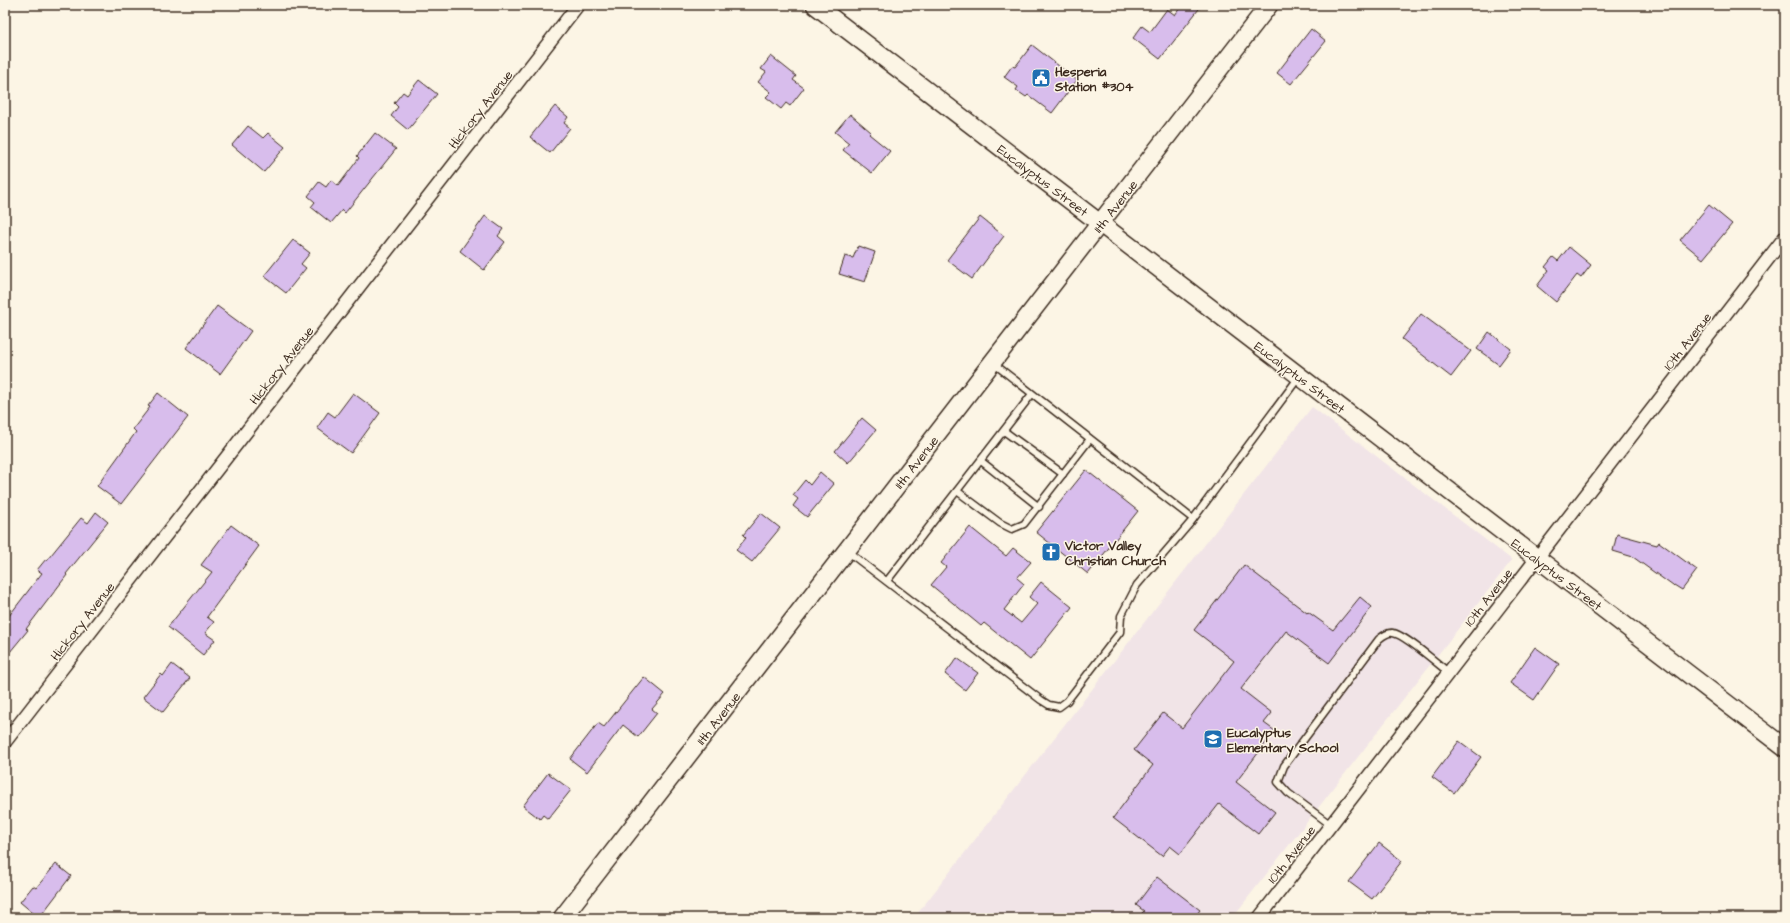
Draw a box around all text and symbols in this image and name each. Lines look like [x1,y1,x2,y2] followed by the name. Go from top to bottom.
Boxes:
[1054,63,1134,96] place label: Hesperia Station #304
[444,67,518,153] street label: Hickory Avenue
[1030,67,1052,89] public building icon: Hesperia Station #304
[993,141,1092,222] street label: Eucalyptus Street
[1089,176,1142,237] street label: 11th Avenue
[1659,309,1716,374] street label: 10th Avenue
[245,323,319,409] street label: Hickory Avenue
[1250,338,1349,419] street label: Eucalyptus Street
[890,432,943,493] street label: 11th Avenue
[1507,535,1606,616] street label: Eucalyptus Street
[1064,537,1166,570] place label: Victor Valley Christian Church
[1040,541,1062,563] church icon: Victor Valley Christian Church
[1460,565,1517,630] street label: 10th Avenue
[46,579,120,665] street label: Hickory Avenue
[692,688,745,749] street label: 11th Avenue
[1227,724,1339,758] place label: Eucalyptus Elementary School
[1202,728,1224,750] school or university icon: Eucalyptus Elementary School
[1263,822,1320,887] street label: 10th Avenue

